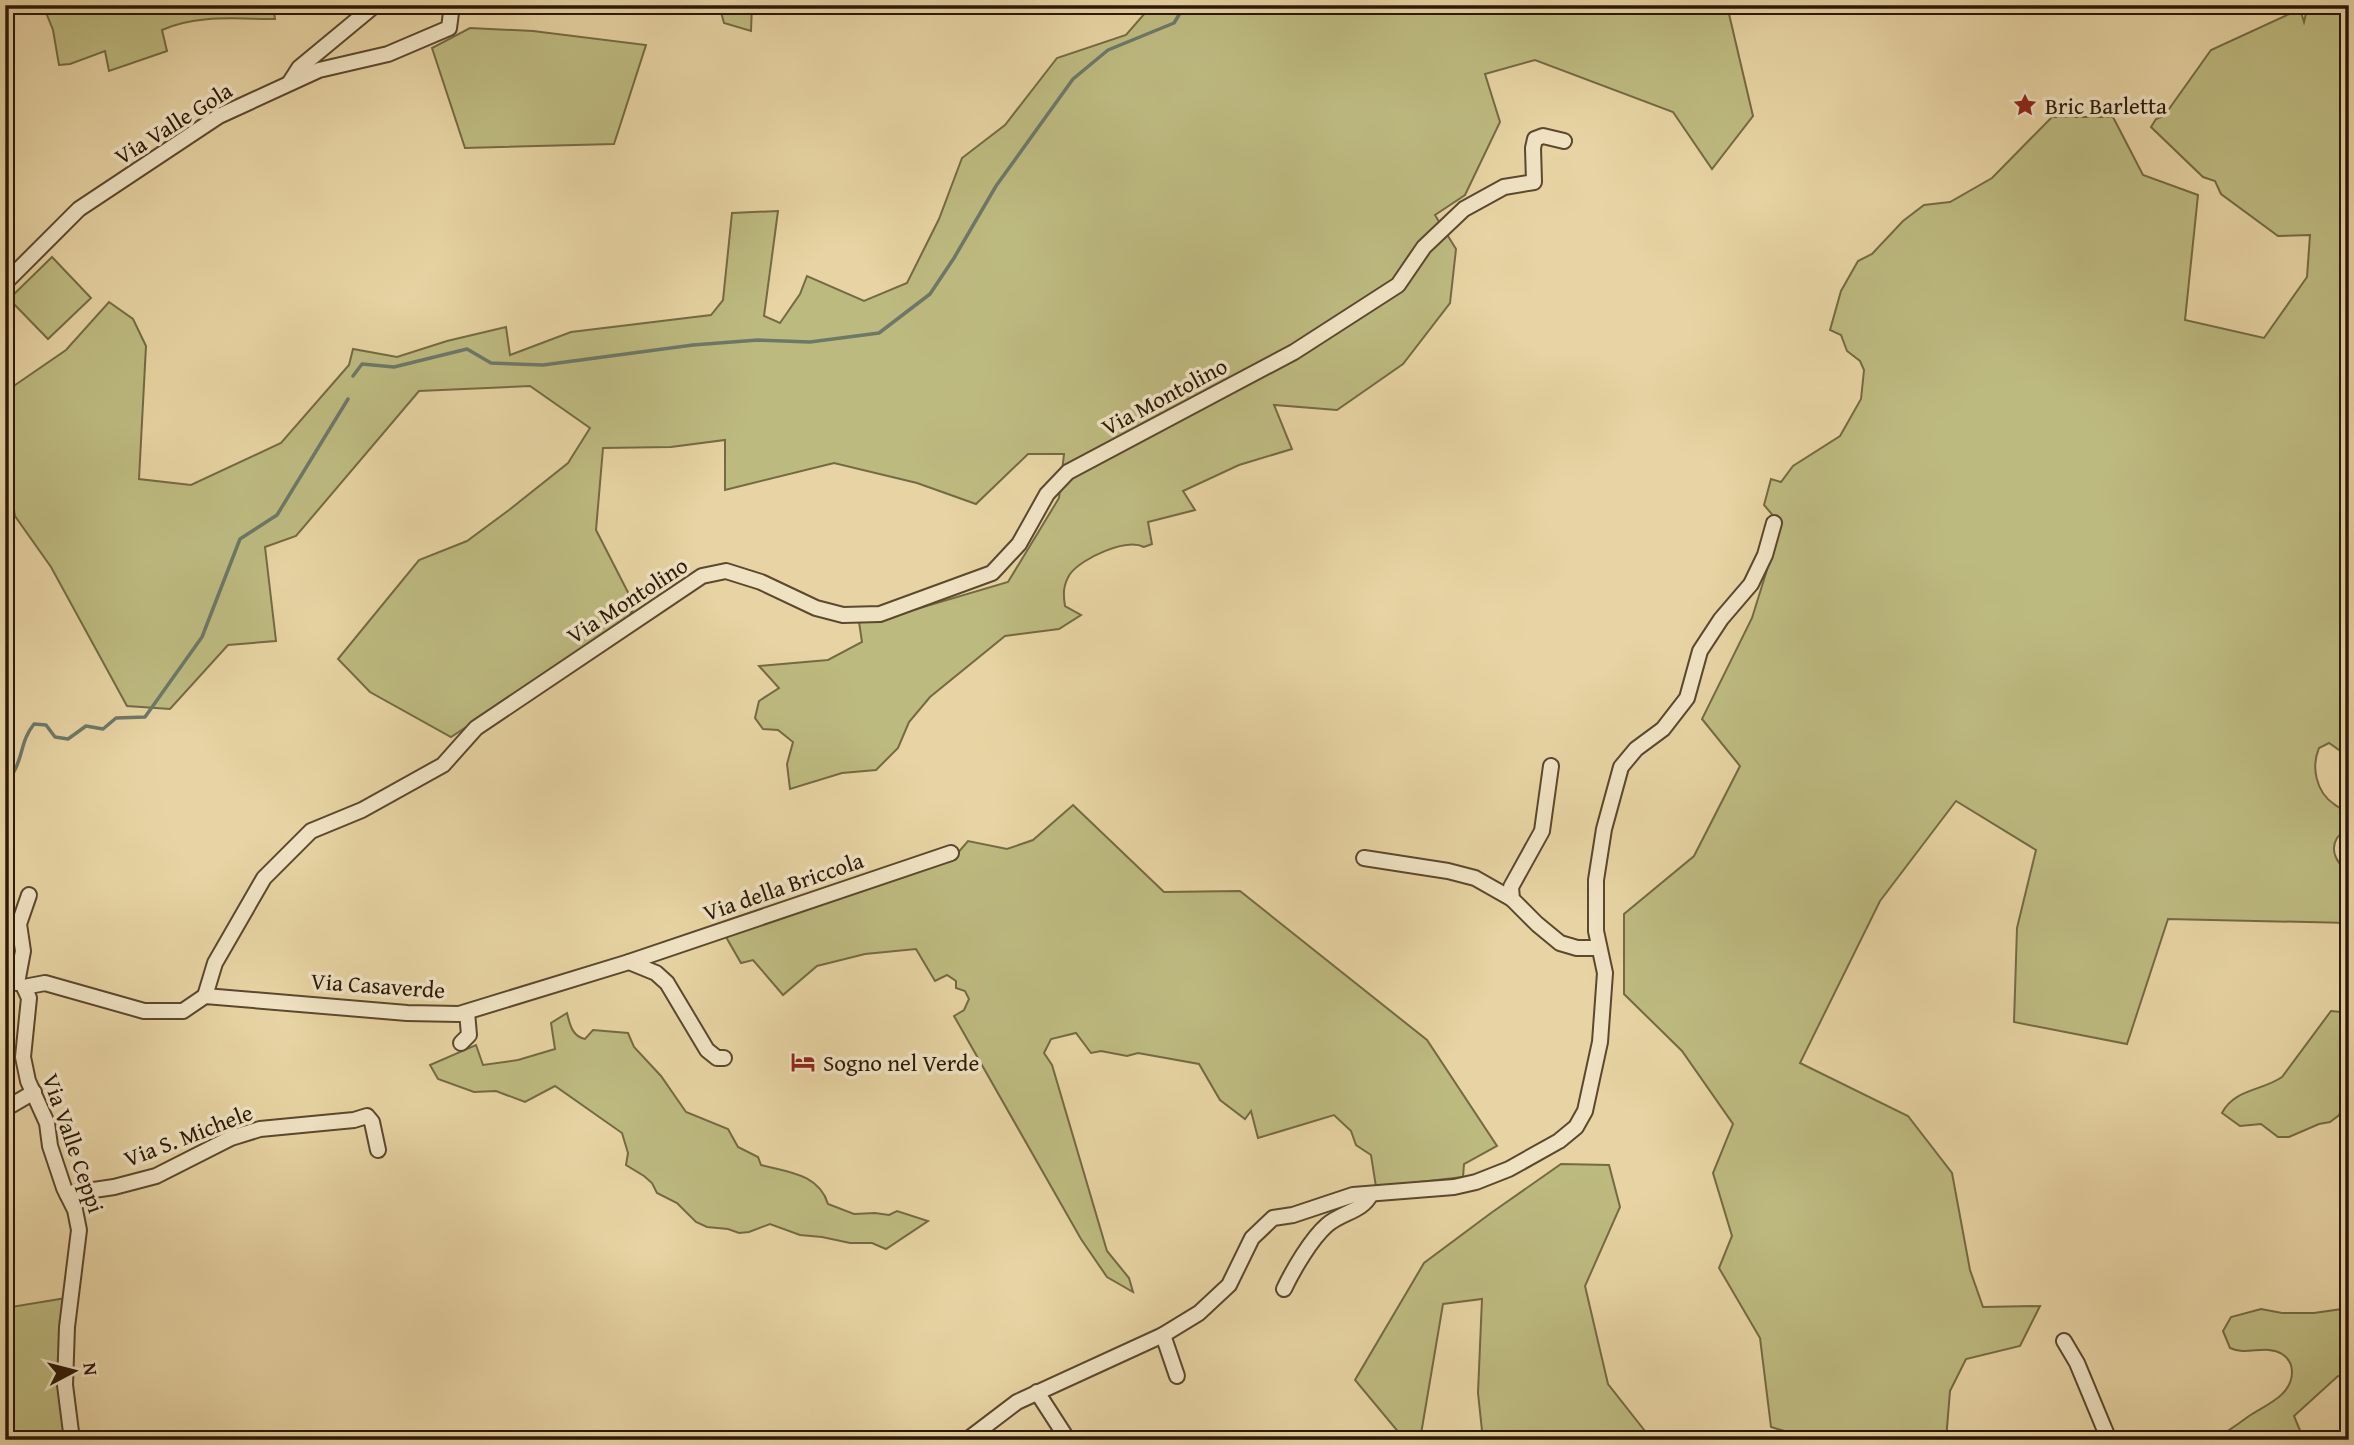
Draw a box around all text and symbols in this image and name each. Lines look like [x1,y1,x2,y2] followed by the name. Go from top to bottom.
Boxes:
[108,74,238,172] street label: Via Valle Gola
[2045,89,2167,122] place label: Bric Barletta
[2011,91,2039,119] place icon: Bric Barletta
[1095,349,1233,443] street label: Via Montolino
[560,548,694,652] street label: Via Montolino
[698,843,868,929] street label: Via della Briccola
[310,964,446,1006] street label: Via Casaverde
[823,1046,979,1079] place label: Sogno nel Verde
[789,1048,817,1076] hotel icon: Sogno nel Verde
[35,1069,113,1217] street label: Via Valle Ceppi
[119,1095,257,1175] street label: Via S. Michele
[38,1336,108,1406] north arrow
[76,1361,106,1377] text: N

